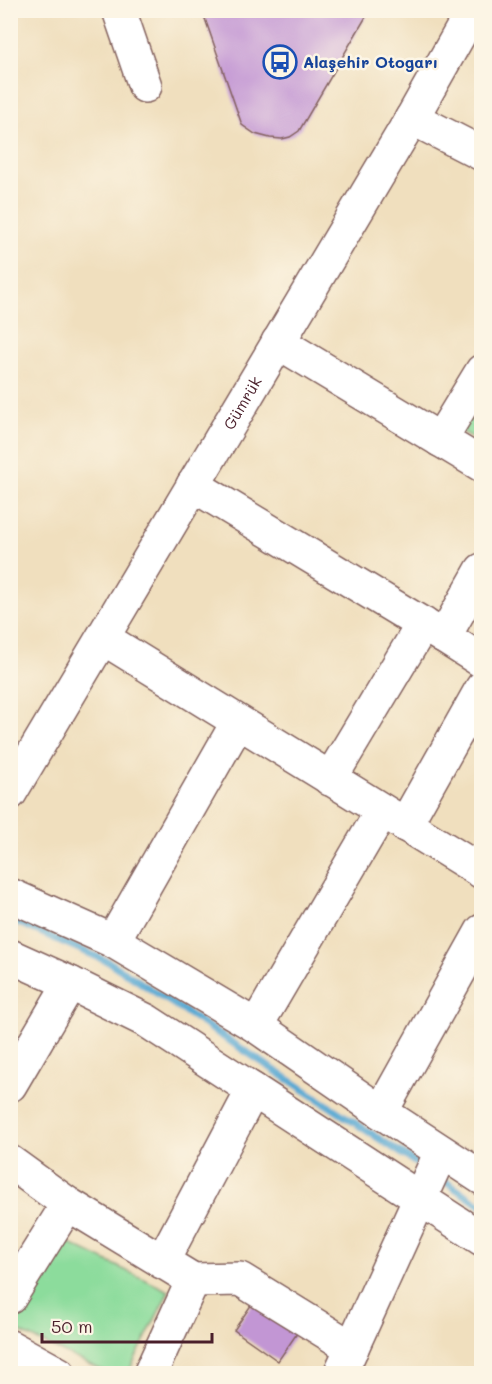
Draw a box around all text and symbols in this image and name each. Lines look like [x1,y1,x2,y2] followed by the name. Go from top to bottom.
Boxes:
[262,44,298,80] bus stop icon: Alaşehir Otogarı
[303,51,438,73] place label: Alaşehir Otogarı
[218,372,266,433] street label: Gümrük
[42,1306,212,1344] scale bar
[51,1314,93,1338] text: 50 m

